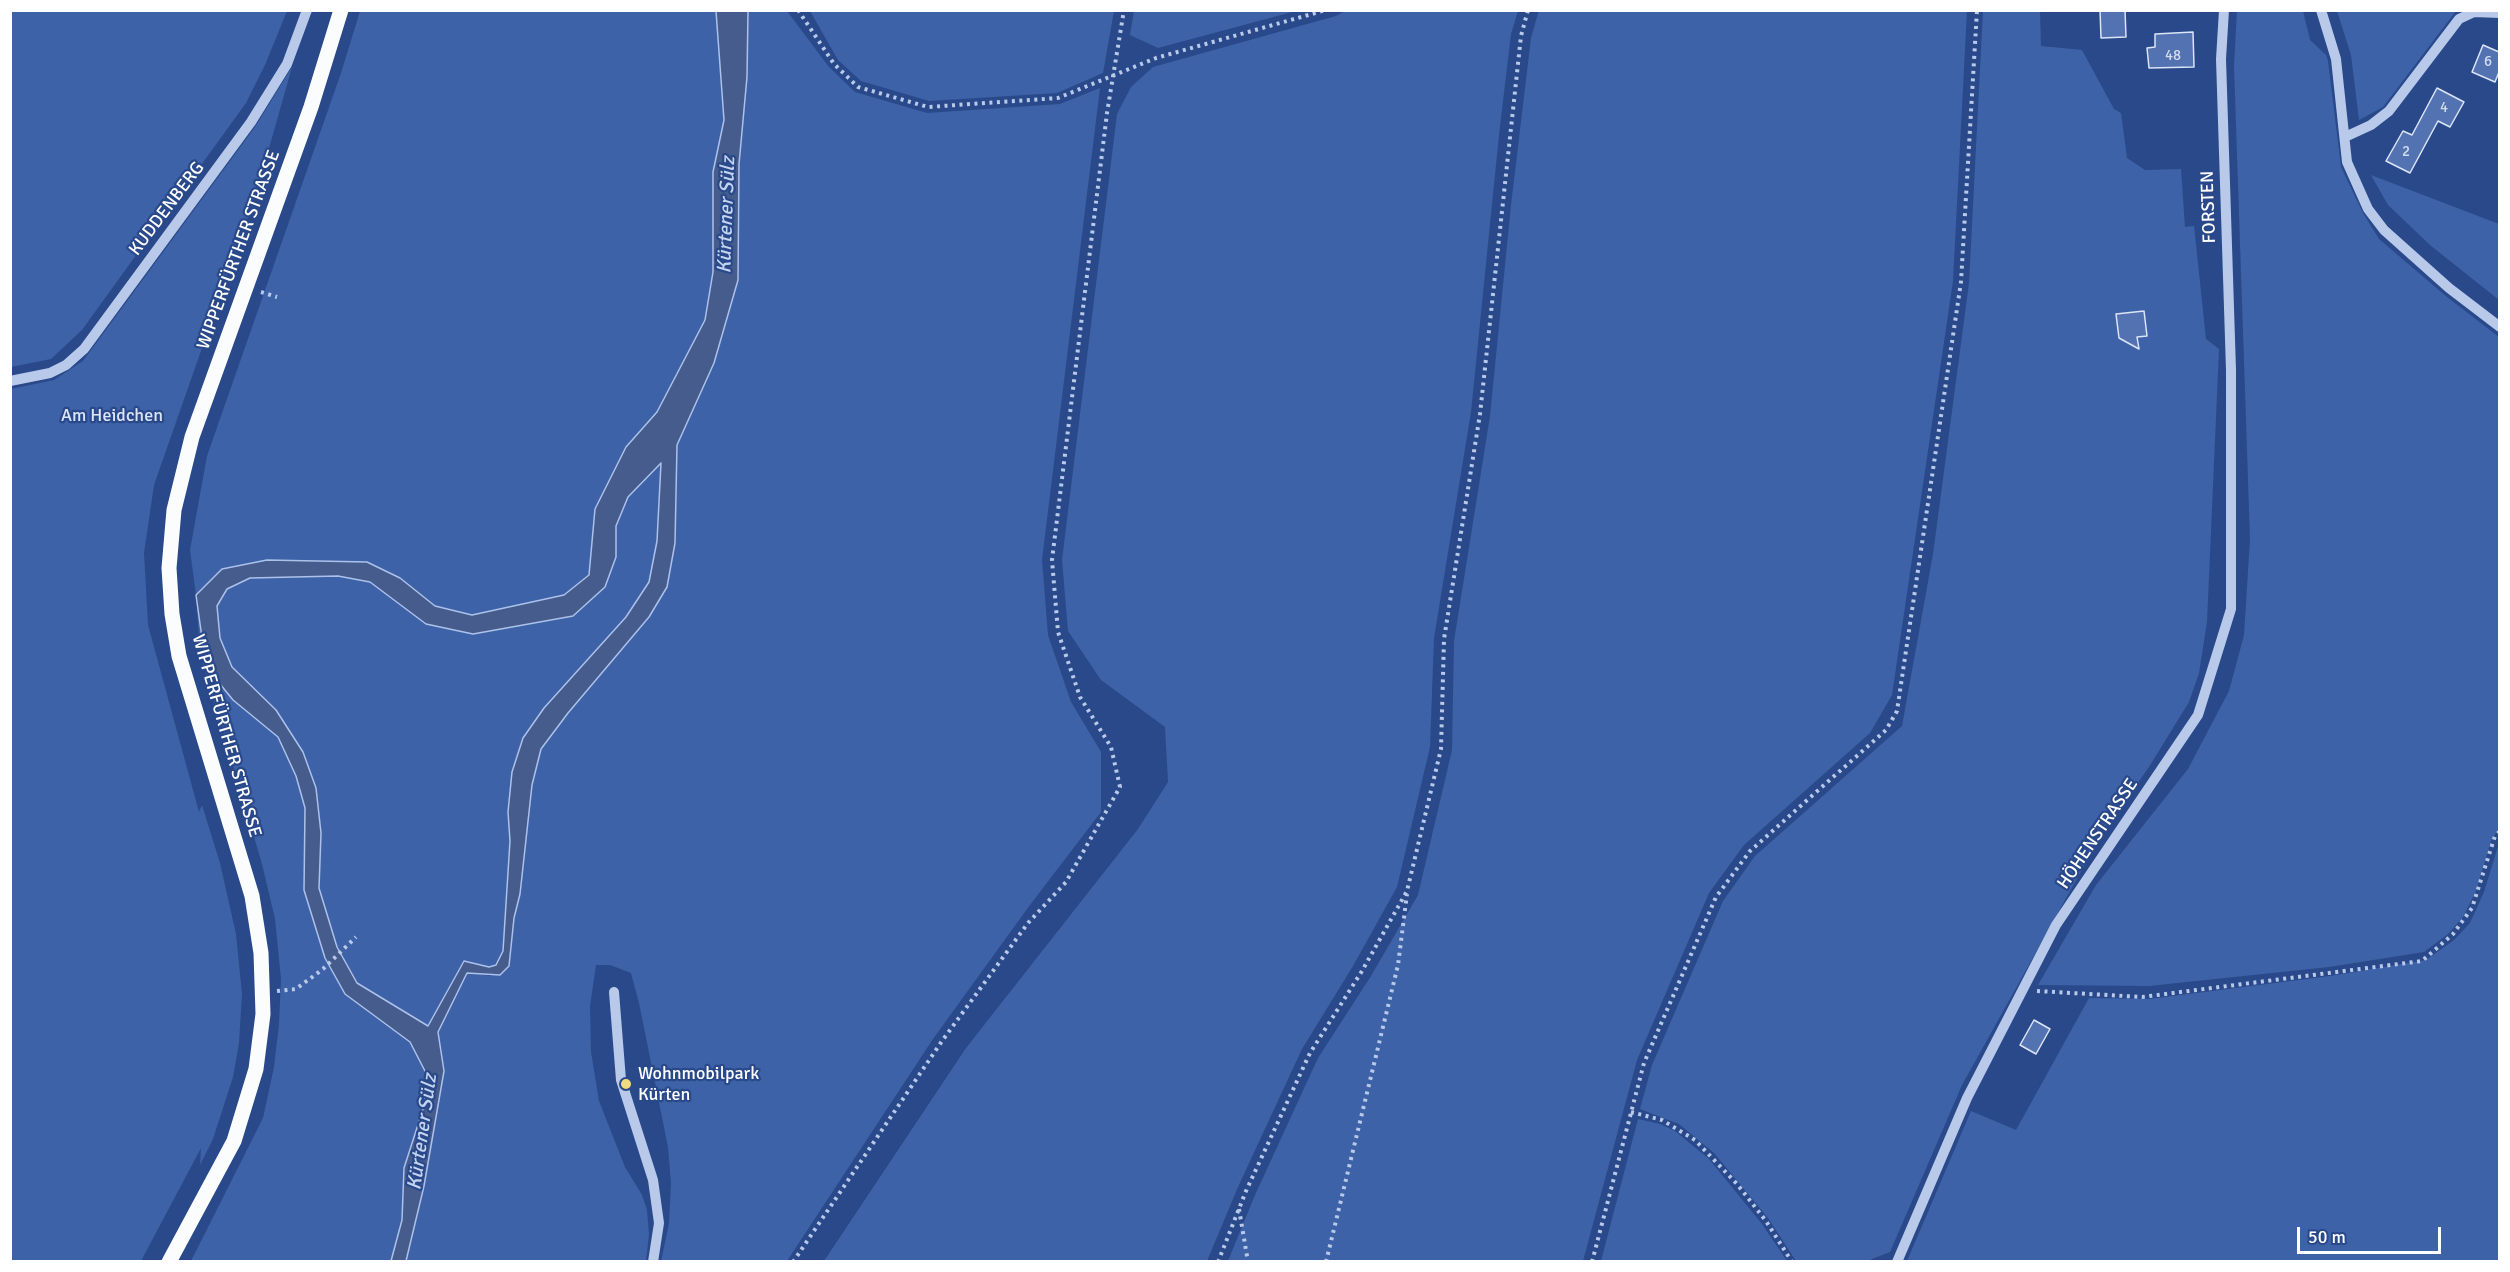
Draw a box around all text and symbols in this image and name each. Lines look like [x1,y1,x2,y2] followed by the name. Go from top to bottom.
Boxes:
[2165,47,2181,65] house number: 48
[2484,53,2492,71] house number: 6
[2440,99,2448,117] house number: 4
[2402,143,2410,161] house number: 2
[193,147,285,353] street label: WIPPERFÜRTHER STRASSE
[713,156,741,274] water label: Kürtener Sülz
[125,158,209,260] street label: KUDDENBERG
[2197,170,2221,244] street label: FORSTEN
[61,405,163,427] park label: Am Heidchen
[187,632,265,840] street label: WIPPERFÜRTHER STRASSE
[2053,775,2143,893] street label: HÖHENSTRASSE
[638,1063,759,1106] place label: Wohnmobilpark Kürten
[403,1072,443,1192] water label: Kürtener Sülz
[619,1077,633,1091] marker: Wohnmobilpark Kürten
[2300,1215,2444,1253] scale bar
[2308,1226,2346,1248] text: 50 m

